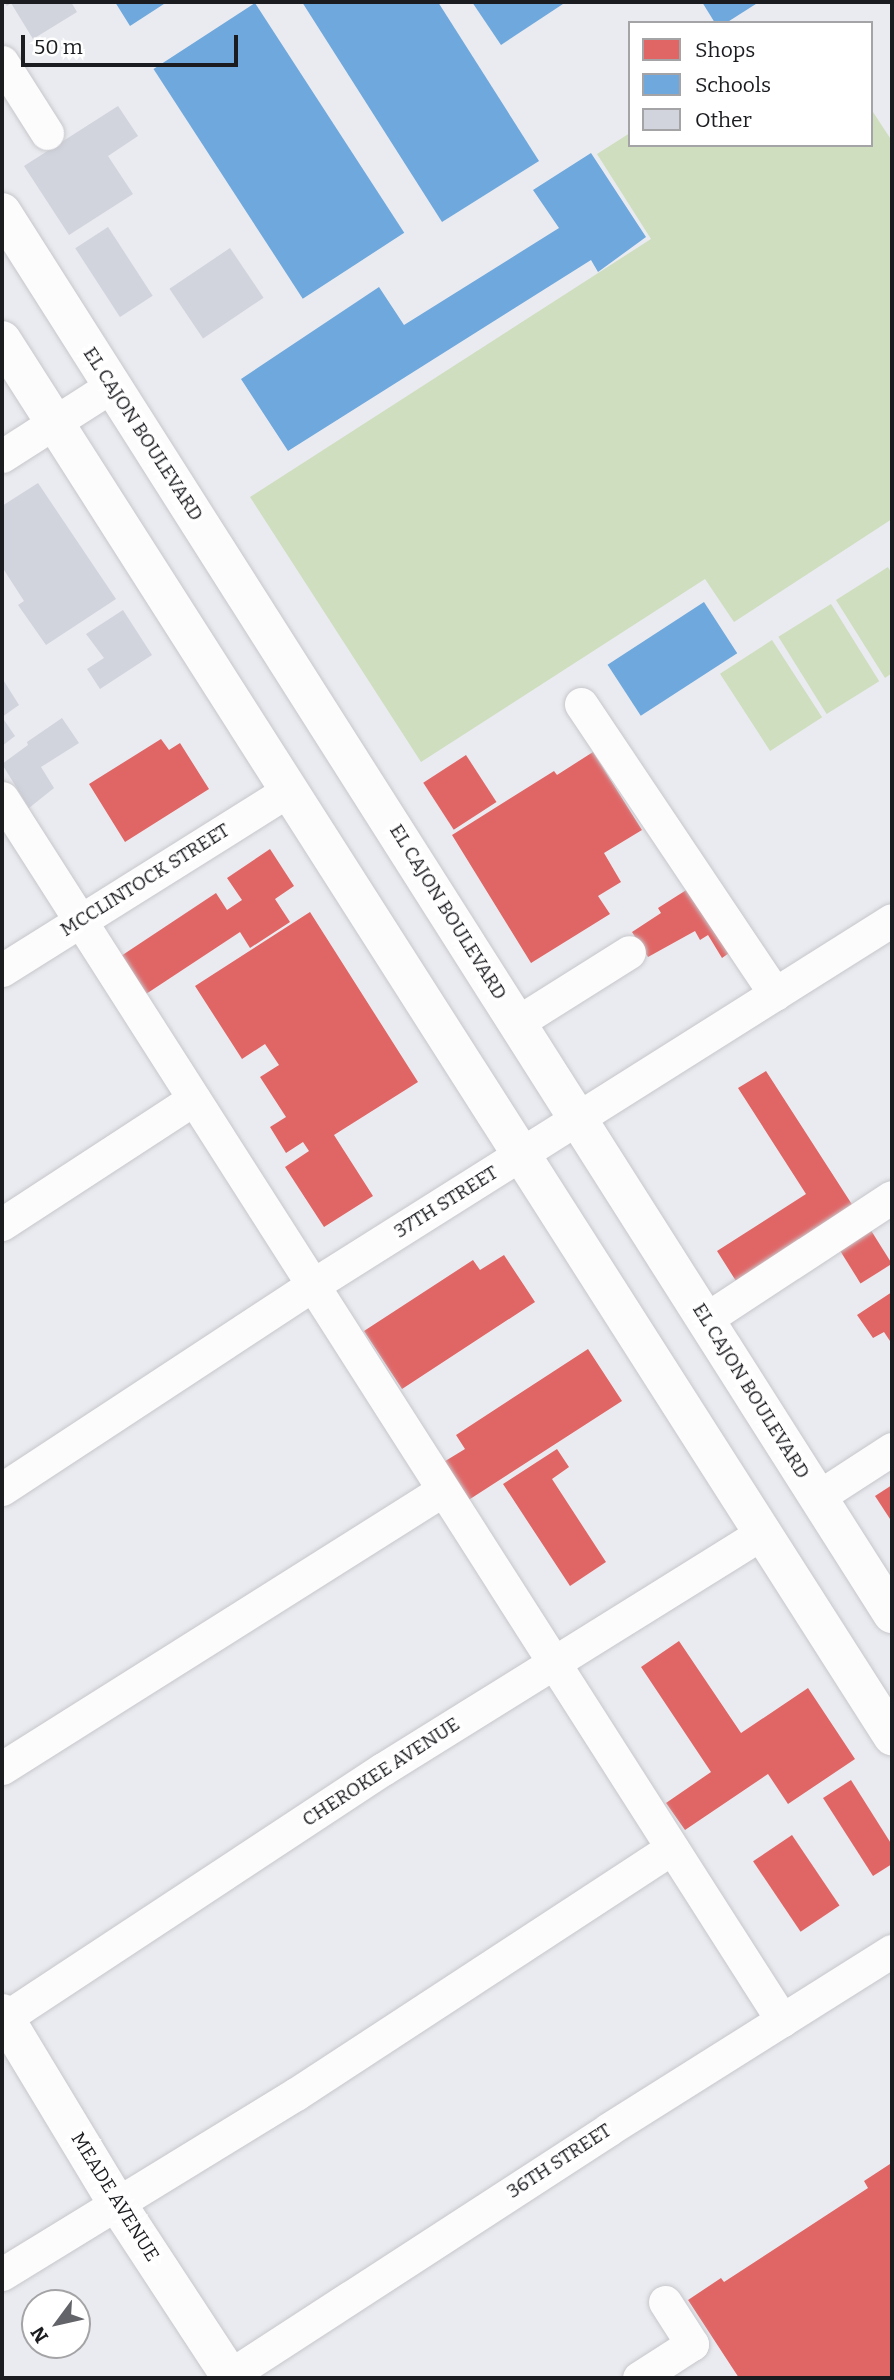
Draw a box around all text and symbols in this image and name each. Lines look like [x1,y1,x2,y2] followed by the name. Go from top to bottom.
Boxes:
[24,21,242,65] scale bar
[628,21,873,147] legend
[34,34,83,60] text: 50 m
[695,37,755,63] text: Shops
[695,72,771,98] text: Schools
[695,107,752,133] text: Other
[78,343,208,525] street label: EL CAJON BOULEVARD
[56,819,234,941] street label: MCCLINTOCK STREET
[385,820,511,1004] street label: EL CAJON BOULEVARD
[390,1161,502,1243] street label: 37TH STREET
[688,1299,814,1483] street label: EL CAJON BOULEVARD
[298,1713,464,1831] street label: CHEROKEE AVENUE
[503,2119,615,2203] street label: 36TH STREET
[66,2128,164,2266] street label: MEADE AVENUE
[21,2289,91,2359] north arrow
[26,2322,53,2347] text: N

